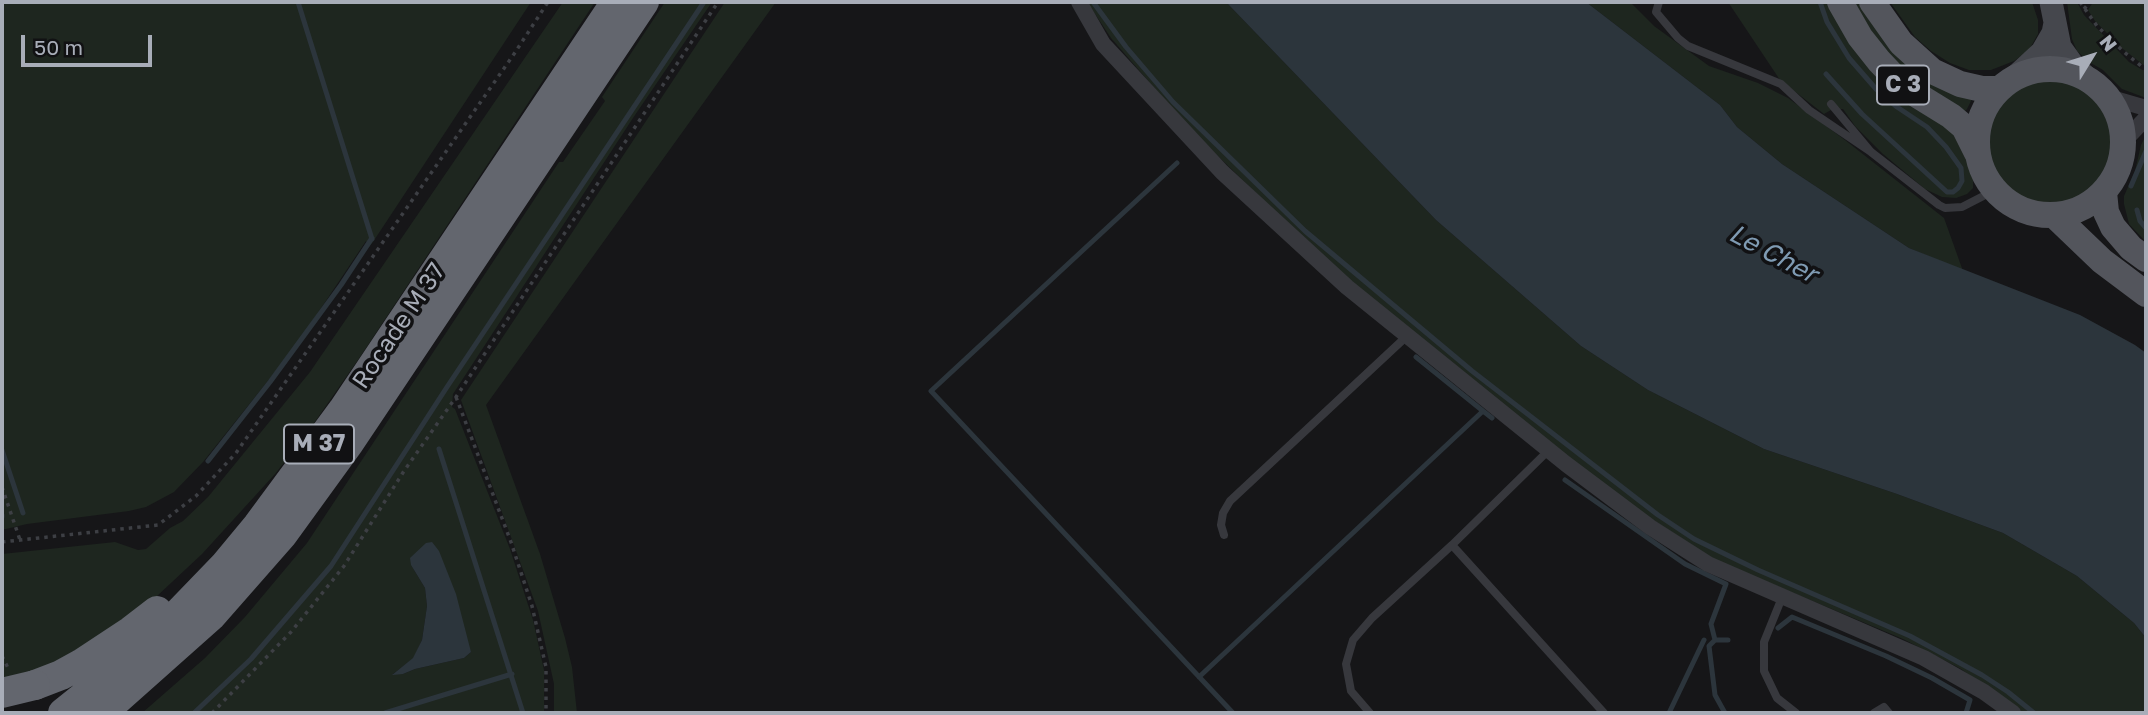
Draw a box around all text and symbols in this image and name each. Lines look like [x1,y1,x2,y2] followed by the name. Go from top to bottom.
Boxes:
[24,21,156,65] scale bar
[2057,21,2127,91] north arrow
[2095,30,2122,56] text: N
[34,34,83,60] text: 50 m
[1877,66,1929,104] road number: C 3
[1724,218,1822,290] water label: Le Cher
[346,258,452,394] street label: Rocade M 37
[284,424,354,464] road number: M 37

